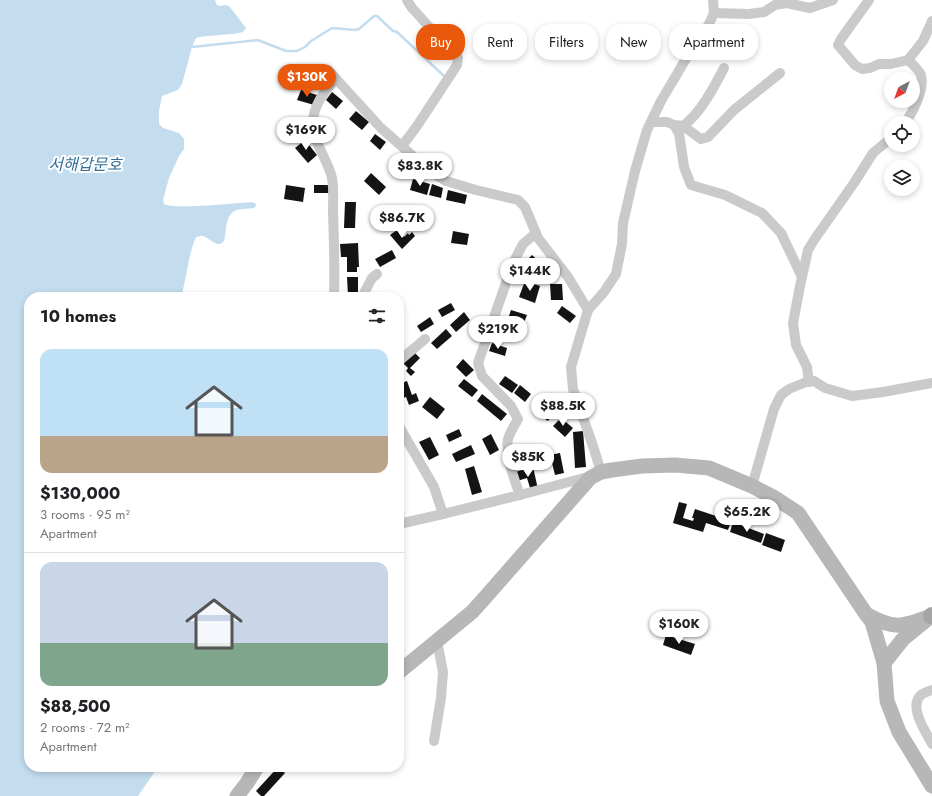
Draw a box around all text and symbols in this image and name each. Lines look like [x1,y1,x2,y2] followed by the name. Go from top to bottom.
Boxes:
[416,24,465,60] chip: Buy
[473,24,527,60] chip: Rent
[535,24,598,60] chip: Filters
[606,24,661,60] chip: New
[669,24,758,60] chip: Apartment
[279,64,335,98] pin: $130K
[287,67,327,86] text: $130K
[884,72,920,108] north arrow
[884,72,920,196] map controls
[884,116,920,152] button: locate
[278,117,334,151] pin: $169K
[285,120,327,139] text: $169K
[48,153,123,176] water label: 서해갑문호
[387,153,453,187] pin: $83.8K
[397,156,443,175] text: $83.8K
[884,160,920,196] button: layers
[369,205,435,239] pin: $86.7K
[379,208,425,227] text: $86.7K
[502,258,558,292] pin: $144K
[509,261,551,280] text: $144K
[40,304,116,328] text: 10 homes
[366,305,388,327] icon: filters
[470,316,526,350] pin: $219K
[477,319,519,338] text: $219K
[178,375,250,447] icon: home
[530,393,596,427] pin: $88.5K
[540,396,586,415] text: $88.5K
[504,444,552,478] pin: $85K
[511,447,545,466] text: $85K
[40,481,120,505] text: $130,000
[714,499,780,533] pin: $65.2K
[724,502,770,521] text: $65.2K
[40,505,130,524] text: 3 rooms · 95 m²
[40,524,97,543] text: Apartment
[178,588,250,660] icon: home
[651,611,707,645] pin: $160K
[658,614,700,633] text: $160K
[40,694,111,718] text: $88,500
[40,718,130,737] text: 2 rooms · 72 m²
[40,737,97,756] text: Apartment

